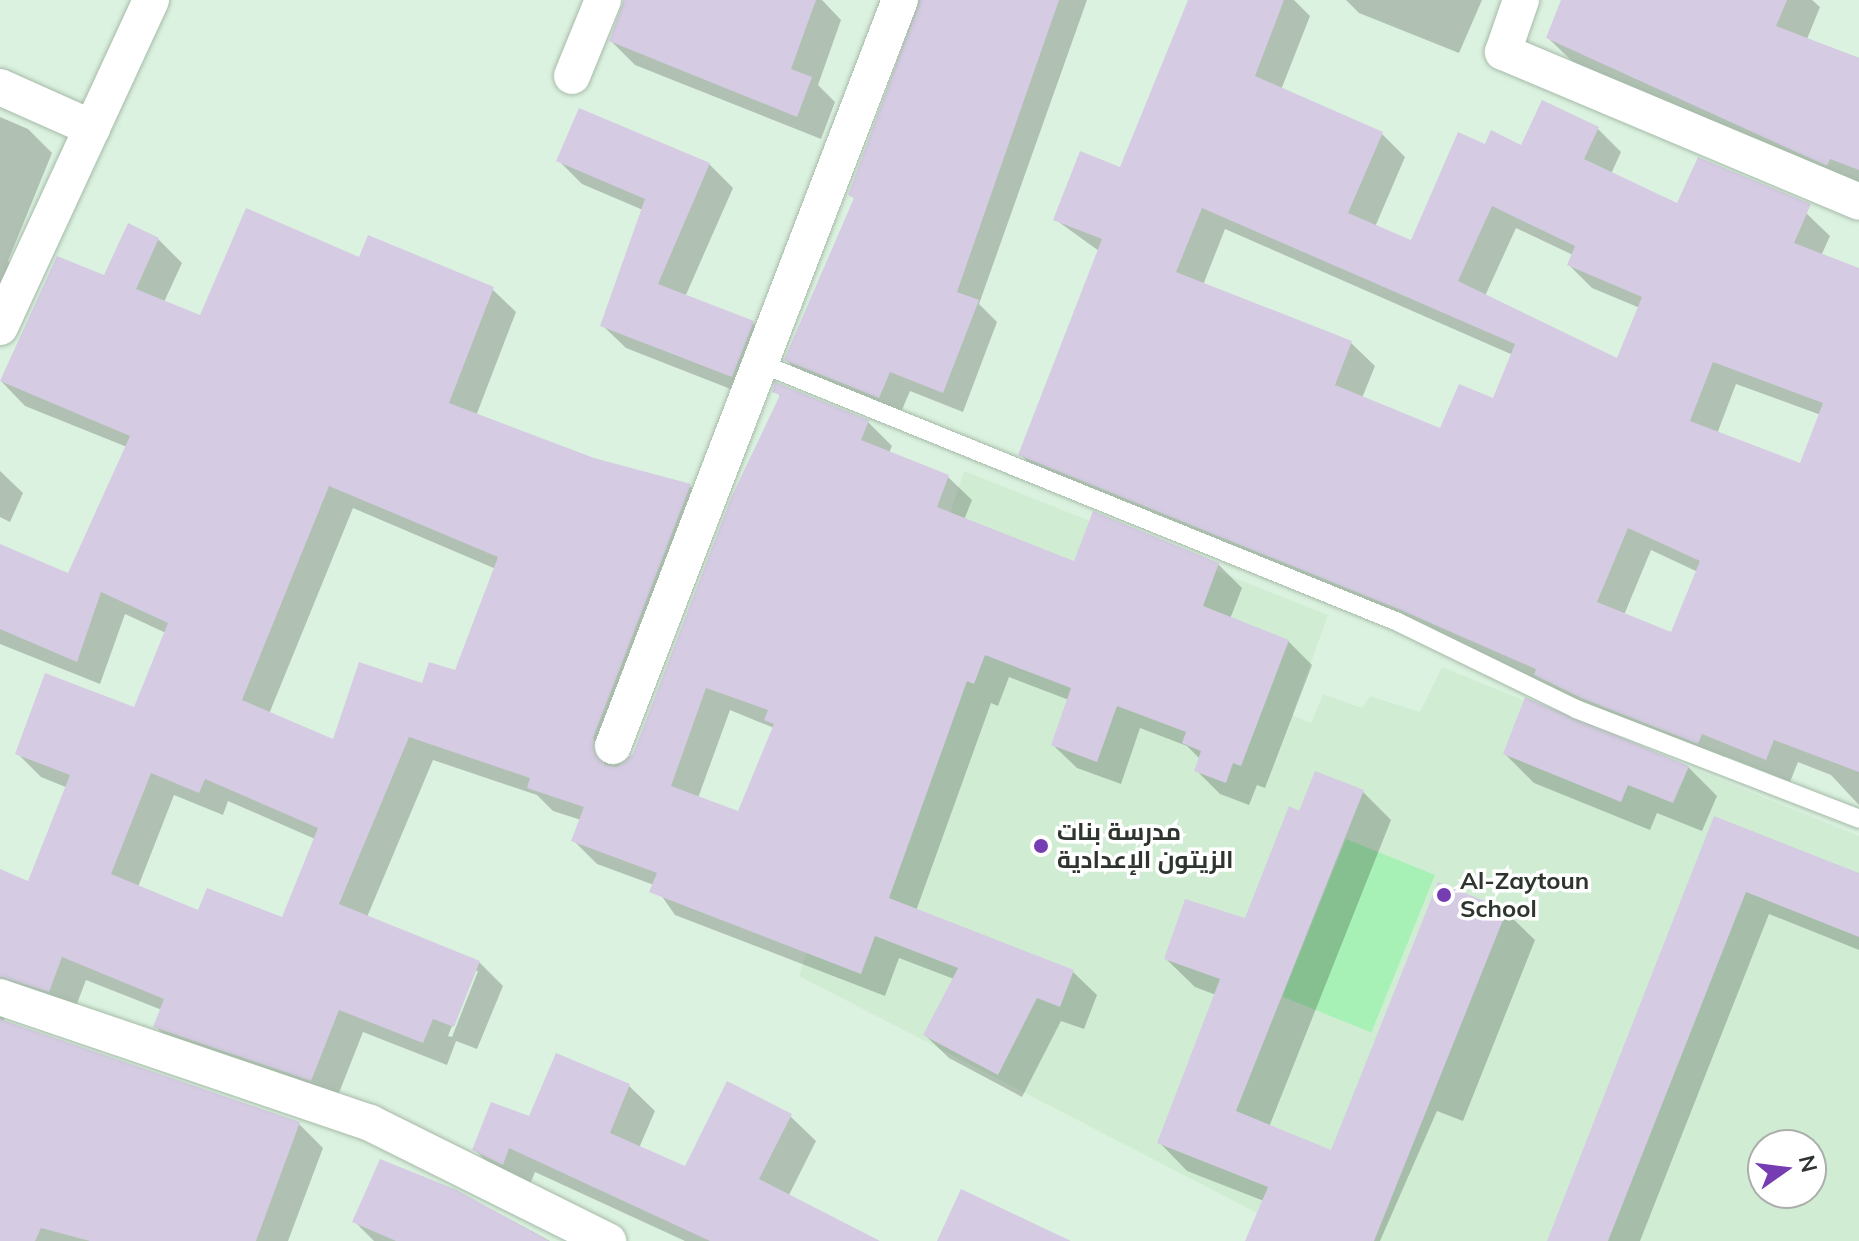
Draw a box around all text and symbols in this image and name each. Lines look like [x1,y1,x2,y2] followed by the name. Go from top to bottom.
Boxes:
[1057,818,1234,874] place label: مدرسة بنات الزيتون الإعدادية
[1032,837,1050,855] marker: مدرسة بنات الزيتون الإعدادية
[1460,867,1589,923] place label: Al-Zaytoun School
[1435,886,1453,904] marker: Al-Zaytoun School
[1747,1129,1827,1209] north arrow
[1793,1152,1824,1175] text: N

